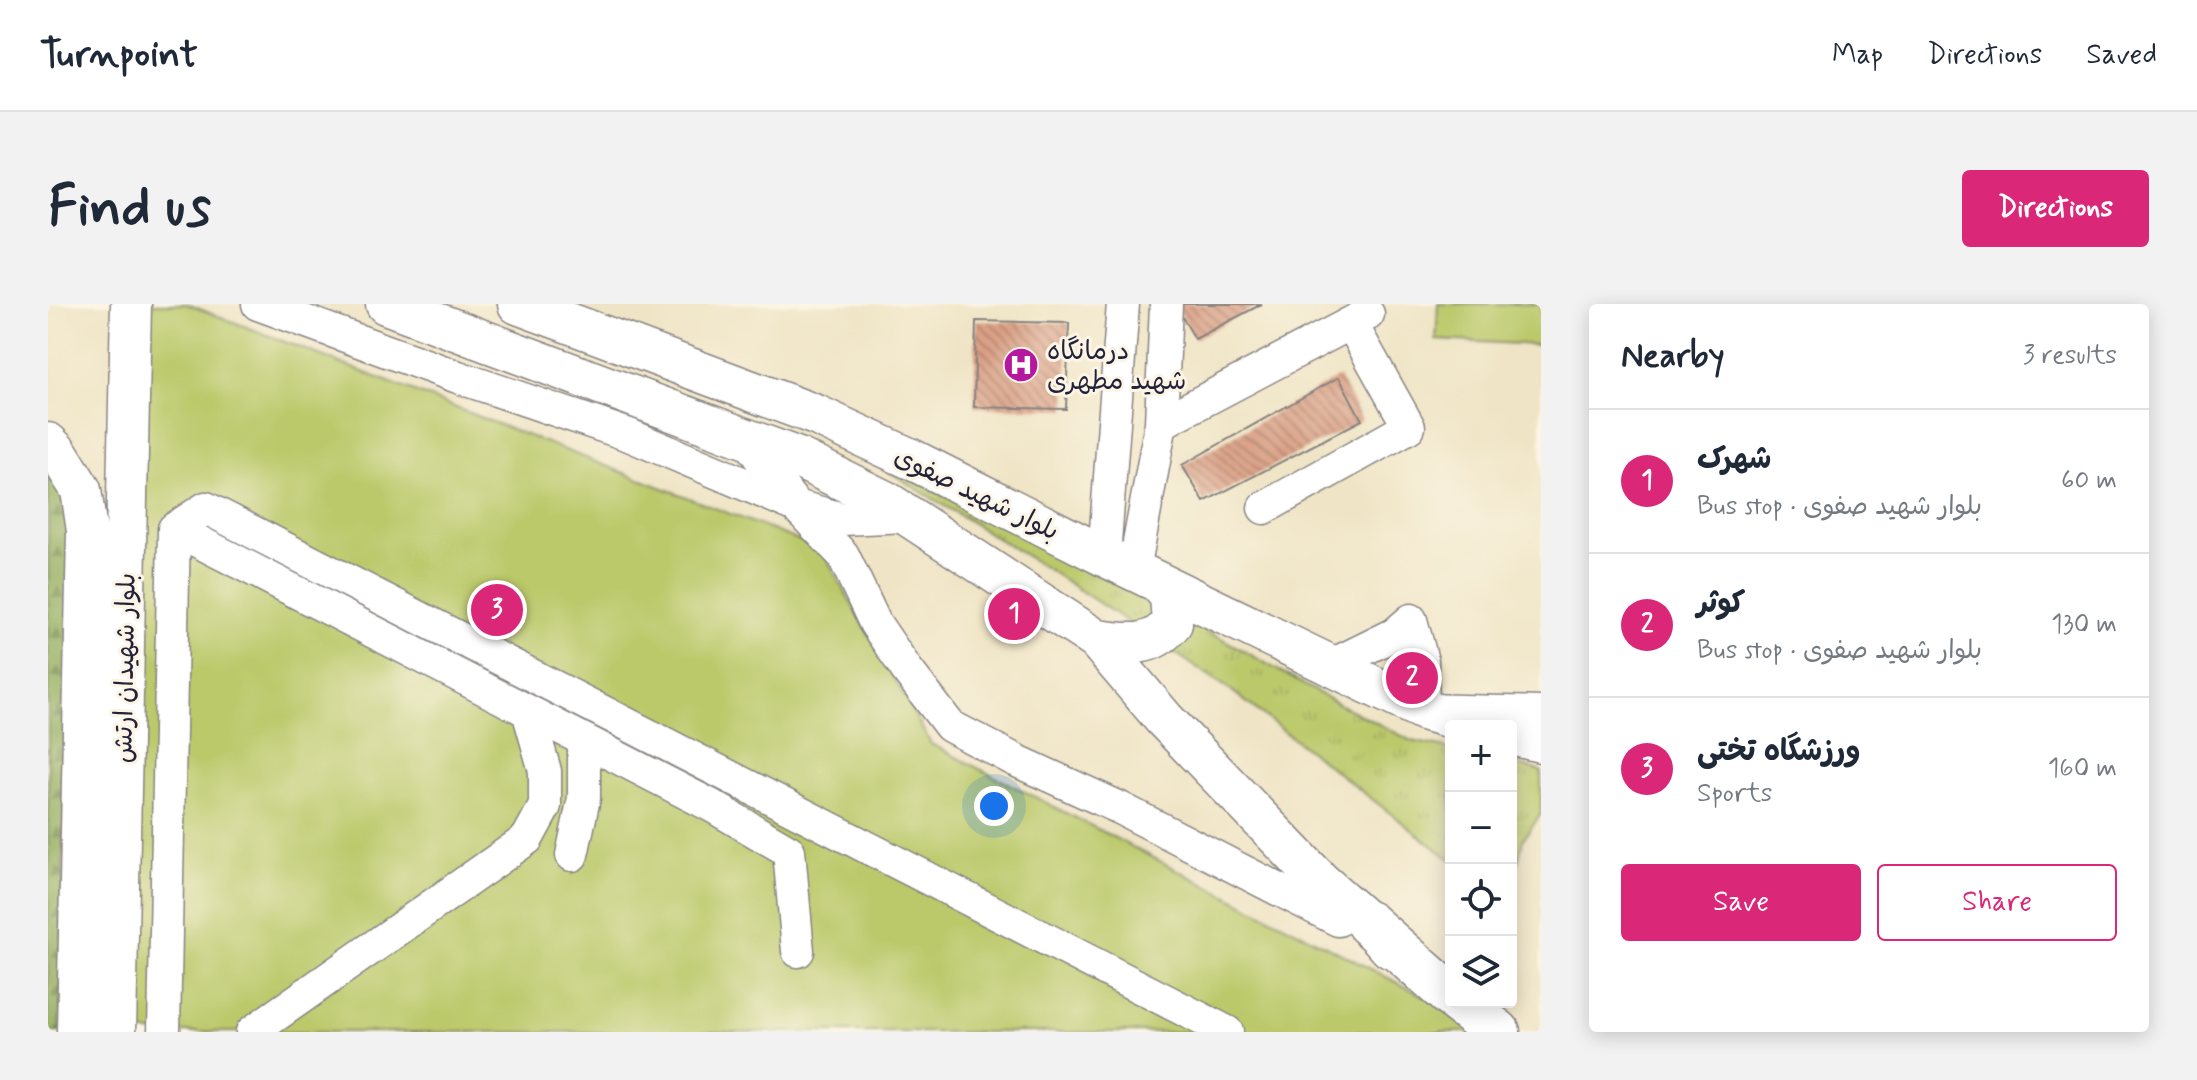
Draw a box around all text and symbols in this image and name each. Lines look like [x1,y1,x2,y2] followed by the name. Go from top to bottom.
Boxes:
[40,31,198,80] text: Turnpoint
[1832,37,1883,74] text: Map
[1927,37,2042,74] text: Directions
[2086,37,2157,74] text: Saved
[1962,170,2149,247] button: Directions
[48,172,211,245] text: Find us
[1621,334,1725,379] text: Nearby
[1047,335,1186,399] place label: درمانگاه شهید مطهری
[2023,339,2117,373] text: 3 results
[1002,346,1040,384] hospital icon: درمانگاه شهید مطهری
[888,440,1064,549] street label: بلوار شهید صفوی
[1697,440,1771,479] text: شهرک
[1641,464,1653,498] text: 1
[2061,464,2117,498] text: 60 m
[1697,490,1982,524] text: Bus stop · بلوار شهید صفوی
[107,573,145,763] street label: بلوار شهیدان ارتش
[471,580,523,640] pin: 3
[988,584,1040,644] pin: 1
[1697,584,1745,623] text: کوثر
[1641,608,1653,642] text: 2
[2051,608,2117,642] text: 130 m
[1697,634,1982,668] text: Bus stop · بلوار شهید صفوی
[1386,648,1438,708] pin: 2
[1445,720,1517,1008] map controls
[1445,720,1517,792] button: +
[1697,732,1861,771] text: ورزشگاه تختی
[1641,752,1653,786] text: 3
[2048,752,2117,786] text: 160 m
[1697,777,1772,811] text: Sports
[974,786,1014,826] your location
[1445,792,1517,864] button: −
[1445,864,1517,936] button: locate
[1621,864,1861,941] button: Save
[1877,864,2117,941] button: Share
[1445,936,1517,1008] button: layers

